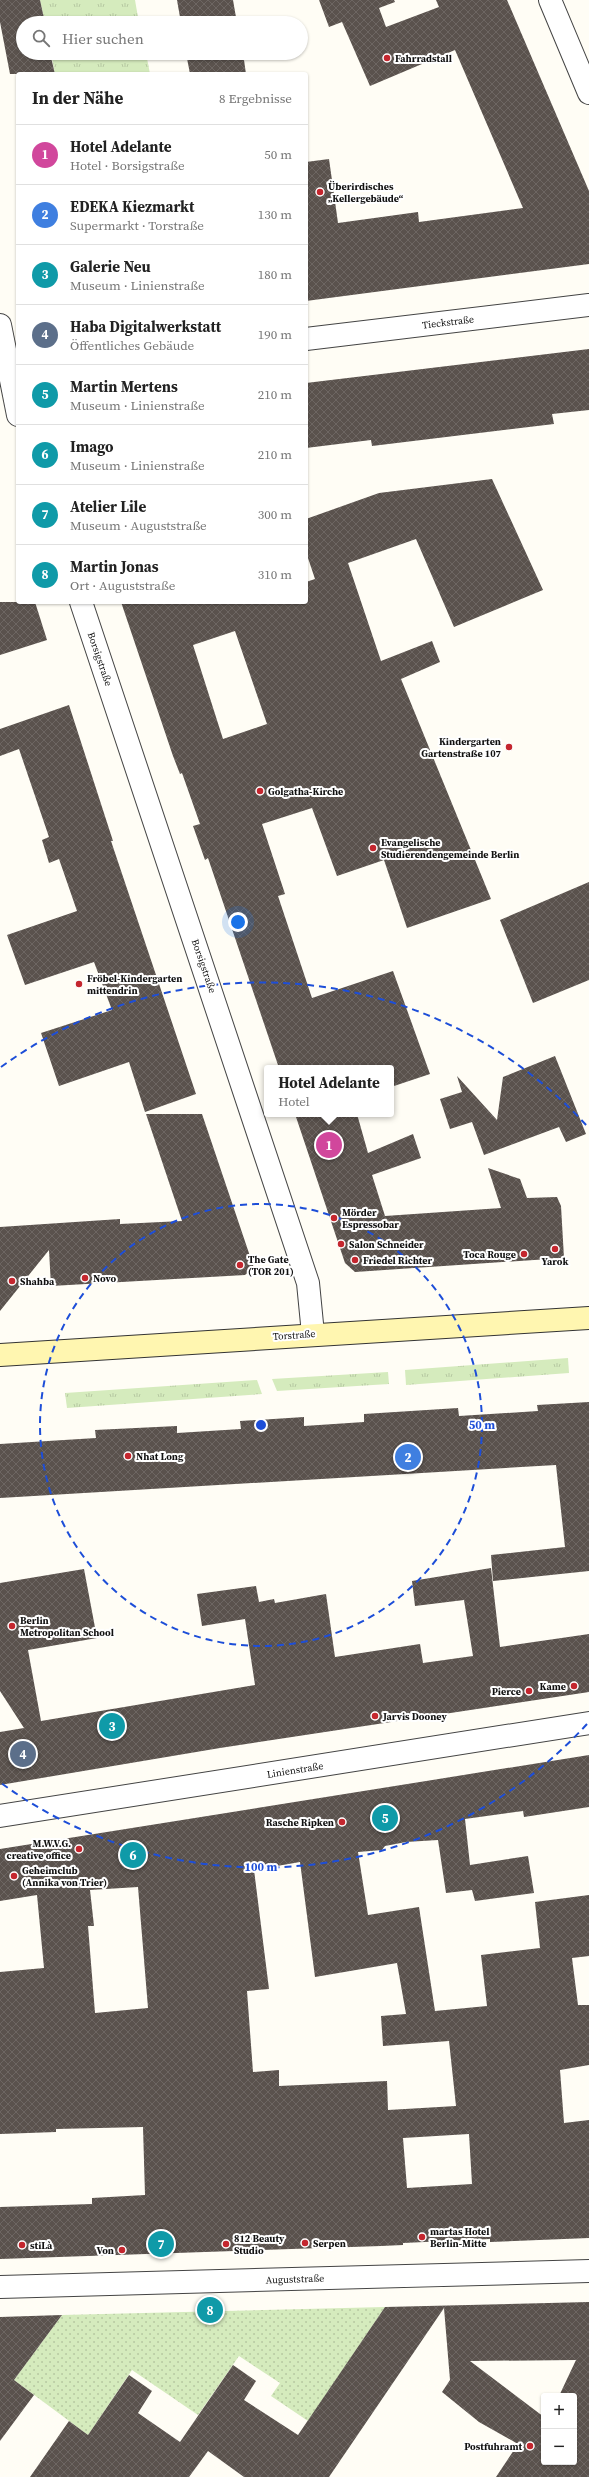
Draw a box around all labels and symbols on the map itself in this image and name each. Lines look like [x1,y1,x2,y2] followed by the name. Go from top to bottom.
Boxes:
[395,52,452,65] place label: Fahrradstall
[382,53,392,63] marker: Fahrradstall
[328,180,404,205] place label: Überirdisches „Kellergebäude“
[315,187,325,197] marker: Überirdisches „Kellergebäude“
[421,312,475,332] street label: Tieckstraße
[85,630,115,688] street label: Borsigstraße
[421,735,502,760] place label: Kindergarten Gartenstraße 107
[504,742,514,752] marker: Kindergarten Gartenstraße 107
[268,785,343,798] place label: Golgatha-Kirche
[255,786,265,796] marker: Golgatha-Kirche
[381,836,519,861] place label: Evangelische Studierendengemeinde Berlin
[368,843,378,853] marker: Evangelische Studierendengemeinde Berlin
[228,912,248,932] your location
[189,937,219,995] street label: Borsigstraße
[87,972,182,997] place label: Fröbel-Kindergarten mittendrin
[74,979,84,989] marker: Fröbel-Kindergarten mittendrin
[316,1130,342,1160] pin: 1
[342,1206,399,1231] place label: Mörder Espressobar
[329,1213,339,1223] marker: Mörder Espressobar
[349,1238,424,1251] place label: Salon Schneider
[336,1239,346,1249] marker: Salon Schneider
[550,1244,560,1254] marker: Yarok
[463,1248,516,1261] place label: Toca Rouge
[519,1249,529,1259] marker: Toca Rouge
[248,1253,294,1278] place label: The Gate (TOR 201)
[363,1254,433,1267] place label: Friedel Richter
[350,1255,360,1265] marker: Friedel Richter
[542,1255,568,1268] place label: Yarok
[235,1260,245,1270] marker: The Gate (TOR 201)
[93,1272,116,1285] place label: Novo
[80,1273,90,1283] marker: Novo
[20,1275,55,1288] place label: Shahba
[7,1276,17,1286] marker: Shahba
[272,1327,316,1343] street label: Torstraße
[469,1417,495,1433] text: 50 m
[254,1418,268,1432] centre of rings
[395,1442,421,1472] pin: 2
[136,1450,184,1463] place label: Nhat Long
[123,1451,133,1461] marker: Nhat Long
[20,1614,114,1639] place label: Berlin Metropolitan School
[7,1621,17,1631] marker: Berlin Metropolitan School
[540,1680,566,1693] place label: Kame
[569,1681,579,1691] marker: Kame
[492,1685,521,1698] place label: Pierce
[524,1686,534,1696] marker: Pierce
[382,1710,447,1723] place label: Jarvis Dooney
[99,1711,125,1741] pin: 3
[370,1711,380,1721] marker: Jarvis Dooney
[10,1739,36,1769] pin: 4
[266,1759,324,1781] street label: Linienstraße
[372,1803,398,1833] pin: 5
[266,1816,334,1829] place label: Rasche Ripken
[337,1817,347,1827] marker: Rasche Ripken
[7,1837,71,1862] place label: M.W.V.G. creative office
[120,1840,146,1870] pin: 6
[74,1844,84,1854] marker: M.W.V.G. creative office
[245,1859,278,1875] text: 100 m
[22,1864,107,1889] place label: Geheimclub (Annika von Trier)
[9,1871,19,1881] marker: Geheimclub (Annika von Trier)
[430,2225,489,2250] place label: martas Hotel Berlin-Mitte
[148,2229,174,2259] pin: 7
[234,2232,285,2257] place label: 812 Beauty Studio
[417,2232,427,2242] marker: martas Hotel Berlin-Mitte
[313,2237,346,2250] place label: Serpen
[300,2238,310,2248] marker: Serpen
[30,2239,53,2252] place label: stiLà
[221,2239,231,2249] marker: 812 Beauty Studio
[17,2240,27,2250] marker: stiLà
[96,2244,114,2257] place label: Von
[117,2245,127,2255] marker: Von
[265,2271,325,2287] street label: Auguststraße
[197,2295,223,2325] pin: 8
[464,2440,522,2453] place label: Postfuhramt
[525,2441,535,2451] marker: Postfuhramt

